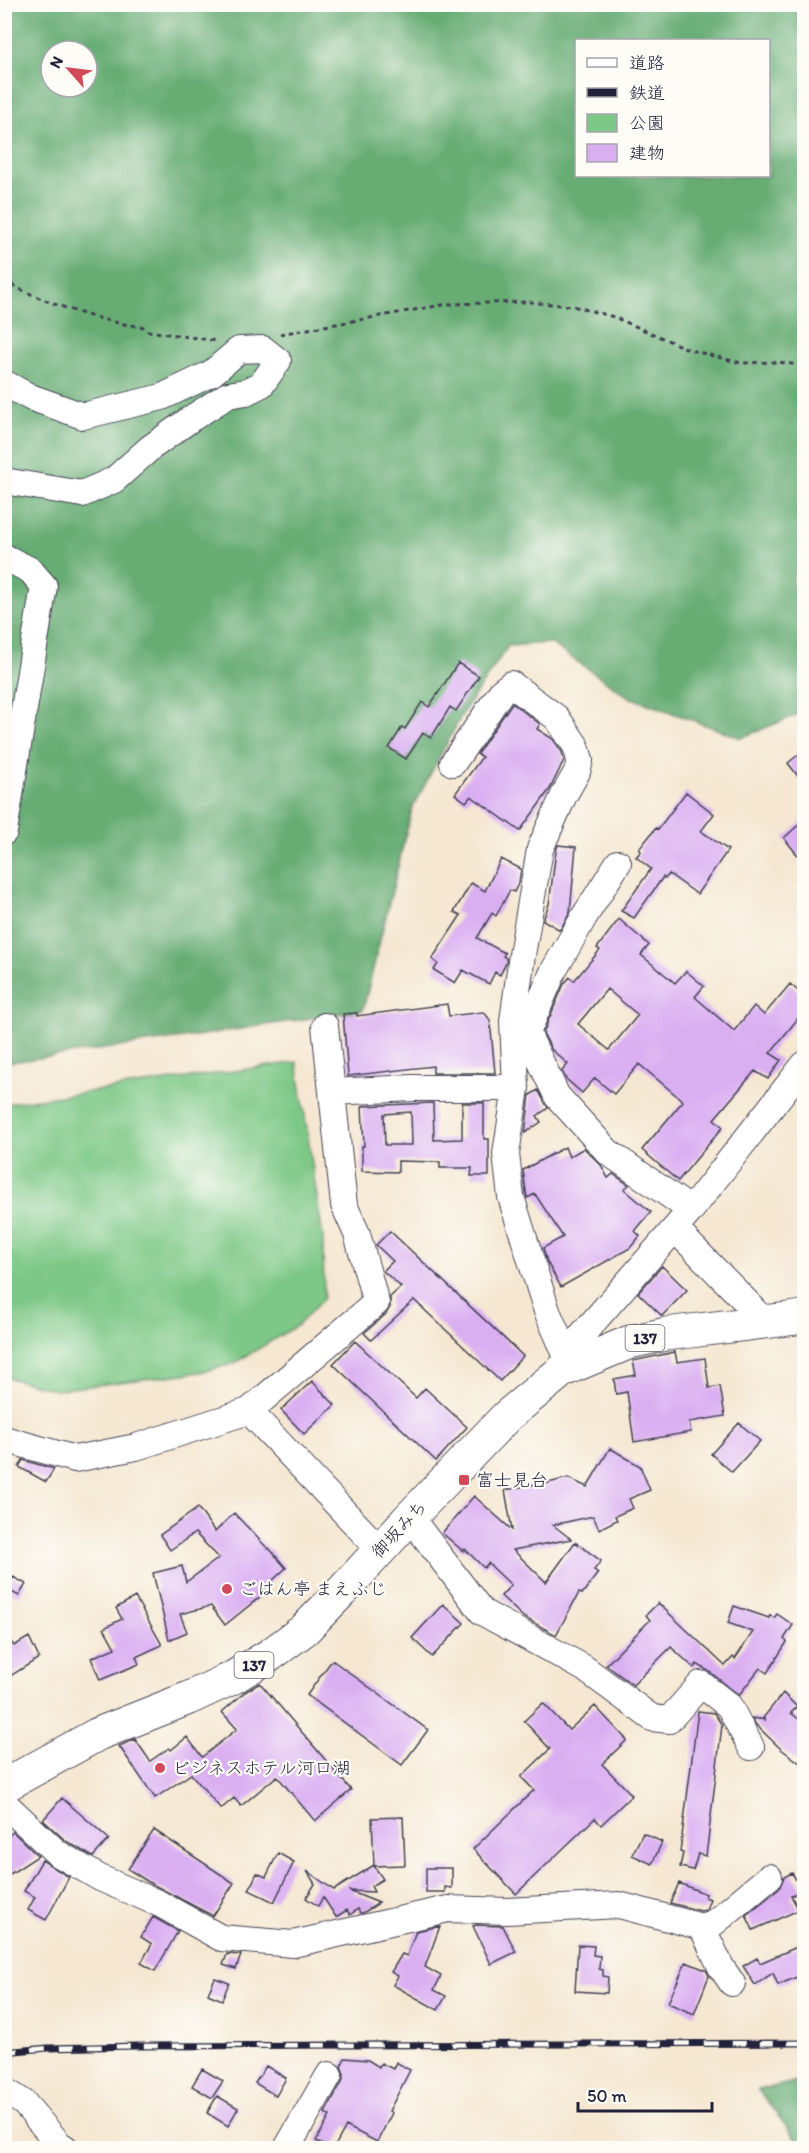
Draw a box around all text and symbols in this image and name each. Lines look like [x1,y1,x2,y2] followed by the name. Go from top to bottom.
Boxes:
[39,39,99,99] north arrow
[575,39,770,177] legend
[629,52,665,74] text: 道路
[45,53,67,71] text: N
[629,82,665,104] text: 鉄道
[629,112,665,134] text: 公園
[629,142,665,164] text: 建物
[626,1325,664,1351] road number: 137
[476,1469,548,1491] place label: 富士見台
[457,1473,471,1487] marker: 富士見台
[367,1495,431,1563] street label: 御坂みち
[239,1578,387,1600] place label: ごはん亭 まえふじ
[220,1582,234,1596] marker: ごはん亭 まえふじ
[234,1652,274,1678] road number: 137
[172,1757,351,1779] place label: ビジネスホテル河口湖
[153,1761,167,1775] marker: ビジネスホテル河口湖
[578,2075,712,2113] scale bar
[587,2085,627,2107] text: 50 m

